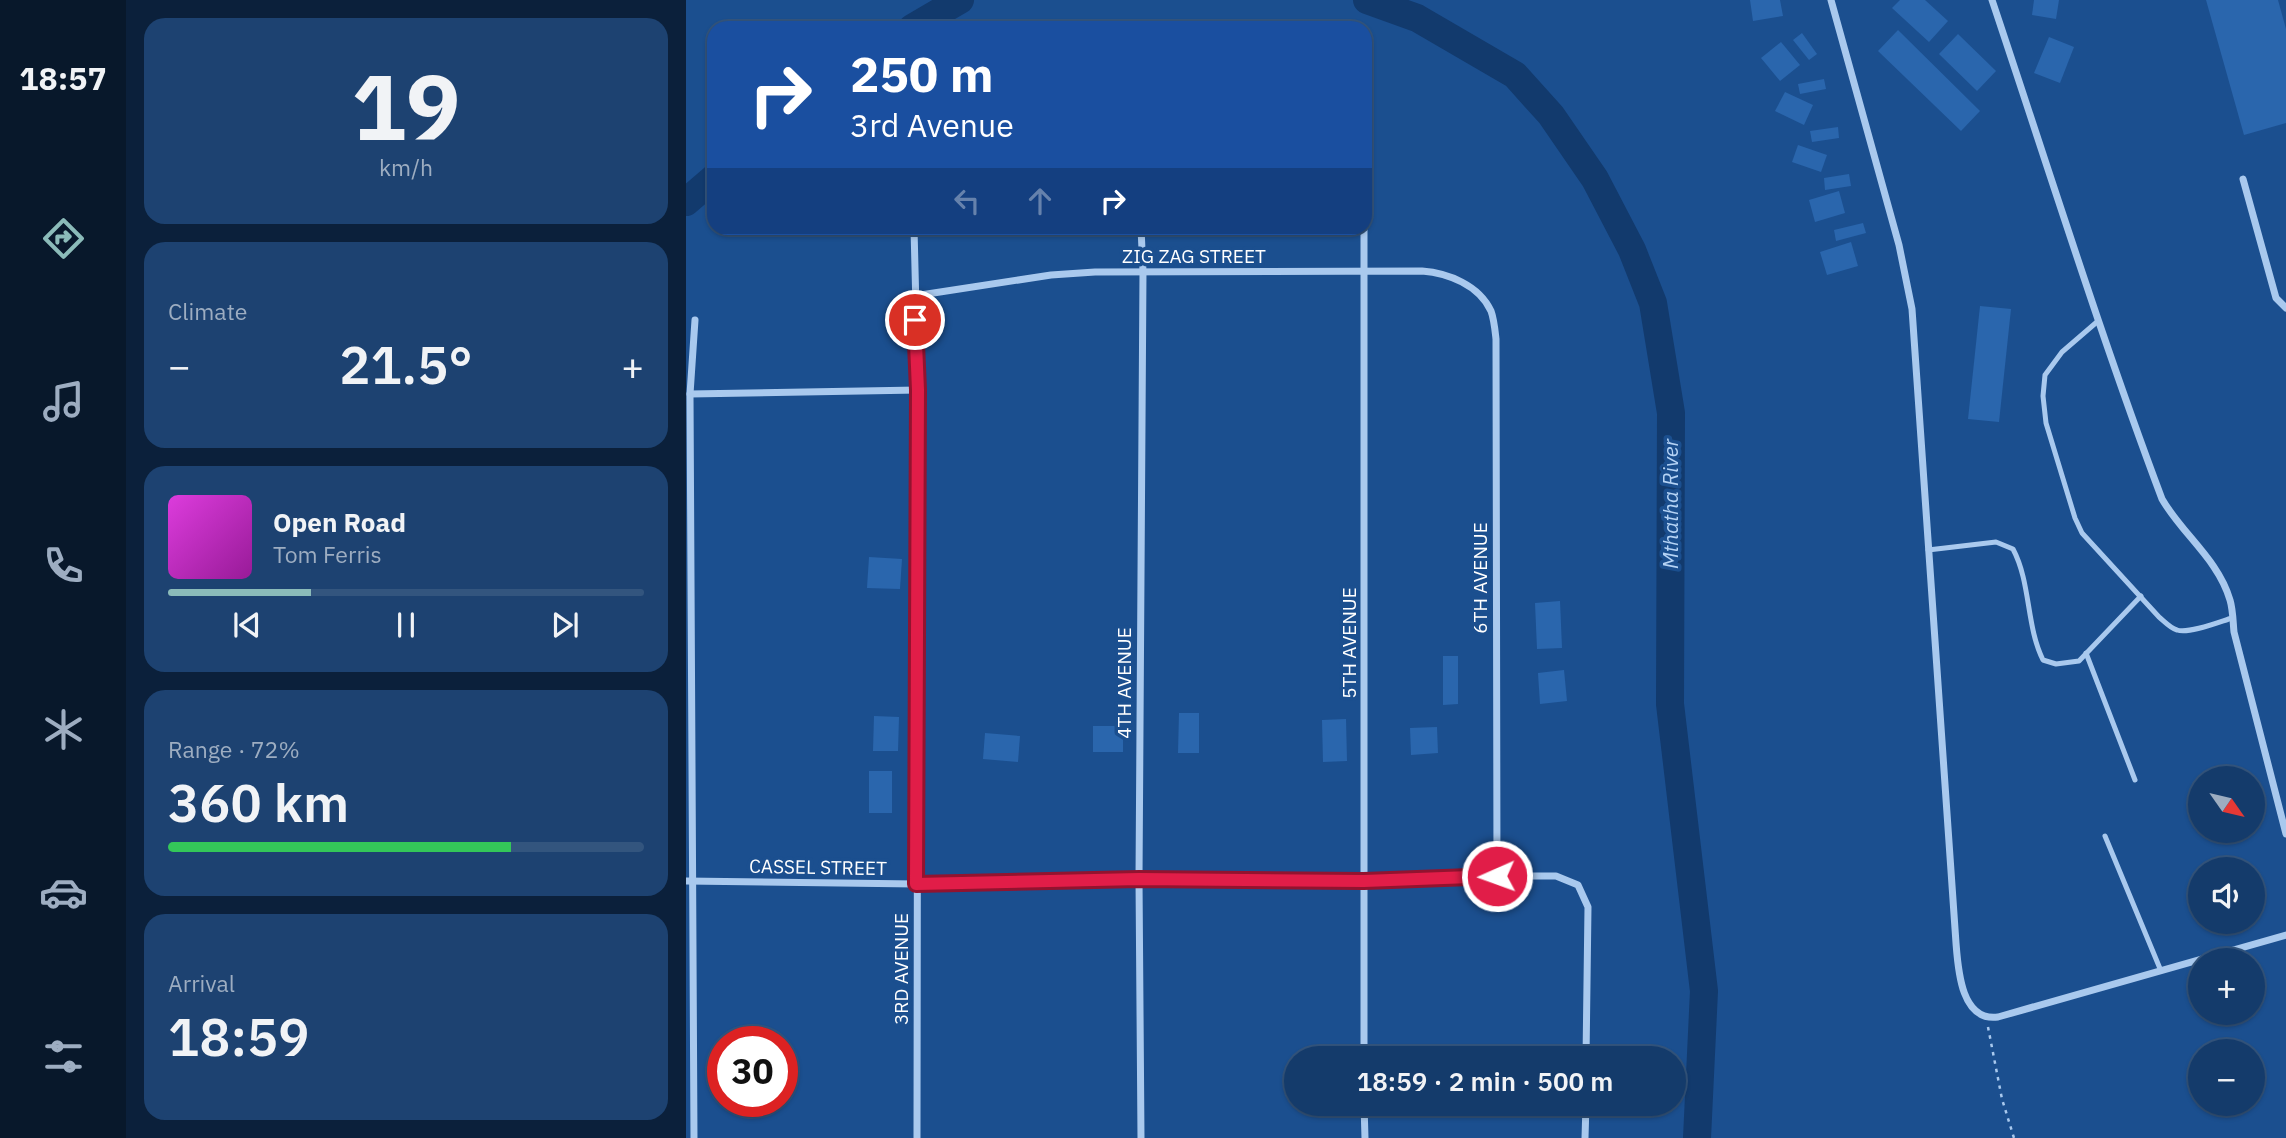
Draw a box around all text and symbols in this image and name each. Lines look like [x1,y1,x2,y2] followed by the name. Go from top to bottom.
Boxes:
[850,42,994,105] text: 250 m
[351,47,461,165] text: 19
[735,49,826,140] icon: right
[19,57,107,99] text: 18:57
[850,104,1014,146] text: 3rd Avenue
[379,152,433,182] text: km/h
[948,182,986,220] icon: left
[1021,182,1059,220] icon: ahead
[1094,182,1132,220] icon: right
[39,214,88,263] icon: directions
[1122,244,1266,268] street label: ZIG ZAG STREET
[885,290,945,350] pin
[168,296,247,326] text: Climate
[896,301,934,339] icon: arrive
[339,331,473,398] text: 21.5°
[168,341,191,390] text: −
[621,341,644,390] text: +
[39,377,88,426] icon: music
[1656,438,1684,569] water label: Mthatha River
[273,505,406,539] text: Open Road
[1468,522,1492,634] street label: 6TH AVENUE
[273,539,382,569] text: Tom Ferris
[39,541,88,590] icon: phone
[1337,587,1361,699] street label: 5TH AVENUE
[228,606,266,644] icon: previous
[387,606,425,644] icon: pause
[546,606,584,644] icon: next
[1112,627,1136,739] street label: 4TH AVENUE
[39,705,88,754] icon: climate
[168,734,300,764] text: Range · 72%
[2188,766,2264,844] north arrow
[2188,766,2265,1116] map controls
[168,769,349,836] text: 360 km
[1460,839,1534,913] position arrow
[749,854,887,880] street label: CASSEL STREET
[2188,857,2265,934] button: sound
[39,868,88,917] icon: car
[889,913,913,1025] street label: 3RD AVENUE
[2188,948,2265,1025] button: +
[168,968,235,998] text: Arrival
[168,1003,309,1070] text: 18:59
[707,1026,798,1117] speed limit sign: 30
[39,1032,88,1081] icon: filters
[2188,1039,2265,1116] button: −
[1357,1064,1613,1098] text: 18:59 · 2 min · 500 m

